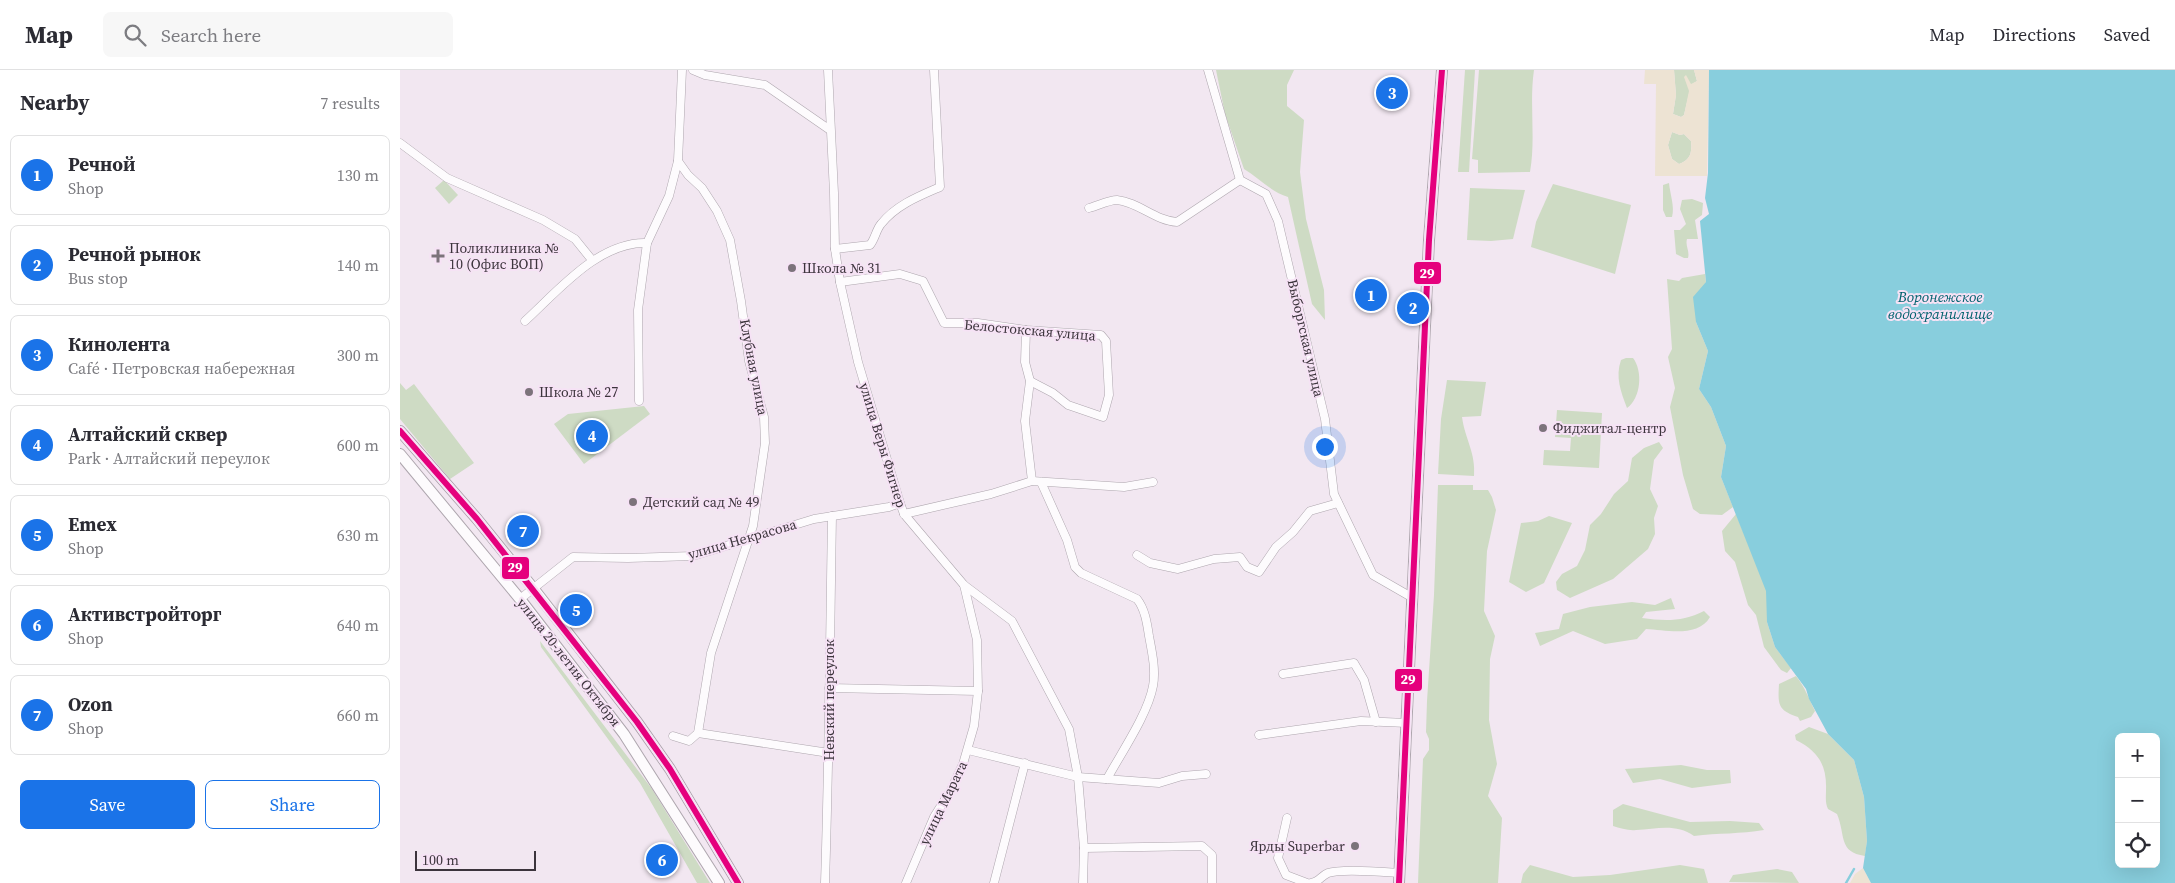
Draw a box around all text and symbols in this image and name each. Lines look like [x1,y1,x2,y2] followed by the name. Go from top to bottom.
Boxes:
[103,12,453,57] search box
[25,18,73,51] text: Map
[121,21,149,49] icon: search
[161,22,261,48] text: Search here
[1929,22,1965,47] text: Map
[1993,22,2076,47] text: Directions
[2104,22,2150,47] text: Saved
[1376,74,1408,112] pin: 3
[20,88,90,117] text: Nearby
[320,92,380,114] text: 7 results
[68,151,135,177] text: Речной
[33,164,41,186] text: 1
[337,164,379,186] text: 130 m
[68,177,104,199] text: Shop
[449,238,559,274] place label: Поликлиника № 10 (Офис ВОП)
[68,241,201,267] text: Речной рынок
[431,249,445,263] marker: Поликлиника № 10 (Офис ВОП)
[33,254,41,276] text: 2
[337,254,379,276] text: 140 m
[802,258,881,278] place label: Школа № 31
[1413,261,1442,285] line badge: 29
[786,262,798,274] marker: Школа № 31
[1419,263,1435,283] text: 29
[68,267,128,289] text: Bus stop
[1355,276,1387,314] pin: 1
[1283,277,1329,400] street label: Выборгская улица
[1888,286,1992,324] water label: Воронежское водохранилище
[1397,289,1429,327] pin: 2
[963,314,1098,346] street label: Белостокская улица
[735,317,773,418] street label: Клубная улица
[68,331,170,357] text: Кинолента
[33,344,41,366] text: 3
[337,344,379,366] text: 300 m
[68,357,295,379] text: Café · Петровская набережная
[854,380,912,510] street label: улица Веры Фигнер
[539,382,618,402] place label: Школа № 27
[523,386,535,398] marker: Школа № 27
[576,417,608,455] pin: 4
[1553,418,1667,438] place label: Фиджитал-центр
[68,421,227,447] text: Алтайский сквер
[1537,422,1549,434] marker: Фиджитал-центр
[33,434,41,456] text: 4
[337,434,379,456] text: 600 m
[1312,434,1338,460] your location
[68,447,270,469] text: Park · Алтайский переулок
[643,492,760,512] place label: Детский сад № 49
[627,496,639,508] marker: Детский сад № 49
[68,511,117,537] text: Emex
[507,512,539,550] pin: 7
[685,514,800,564] street label: улица Некрасова
[33,524,41,546] text: 5
[337,524,379,546] text: 630 m
[68,537,104,559] text: Shop
[501,556,530,580] line badge: 29
[507,557,523,577] text: 29
[560,591,592,629] pin: 5
[512,593,626,731] street label: улица 20-летия Октября
[68,601,221,627] text: Активстройторг
[33,614,41,636] text: 6
[337,614,379,636] text: 640 m
[68,627,104,649] text: Shop
[819,639,839,761] street label: Невский переулок
[1394,668,1423,692] line badge: 29
[1400,669,1416,689] text: 29
[68,691,113,717] text: Ozon
[33,704,41,726] text: 7
[337,704,379,726] text: 660 m
[68,717,104,739] text: Shop
[2115,733,2160,868] map controls
[2115,733,2160,778] button: +
[914,757,972,848] street label: улица Марата
[2115,778,2160,823] button: −
[20,780,195,829] button: Save
[205,780,380,829] button: Share
[2115,823,2160,868] button: locate
[1250,836,1345,856] place label: Ярды Superbar
[1349,840,1361,852] marker: Ярды Superbar
[646,841,678,879] pin: 6
[415,848,536,871] scale bar
[422,850,459,870] text: 100 m

